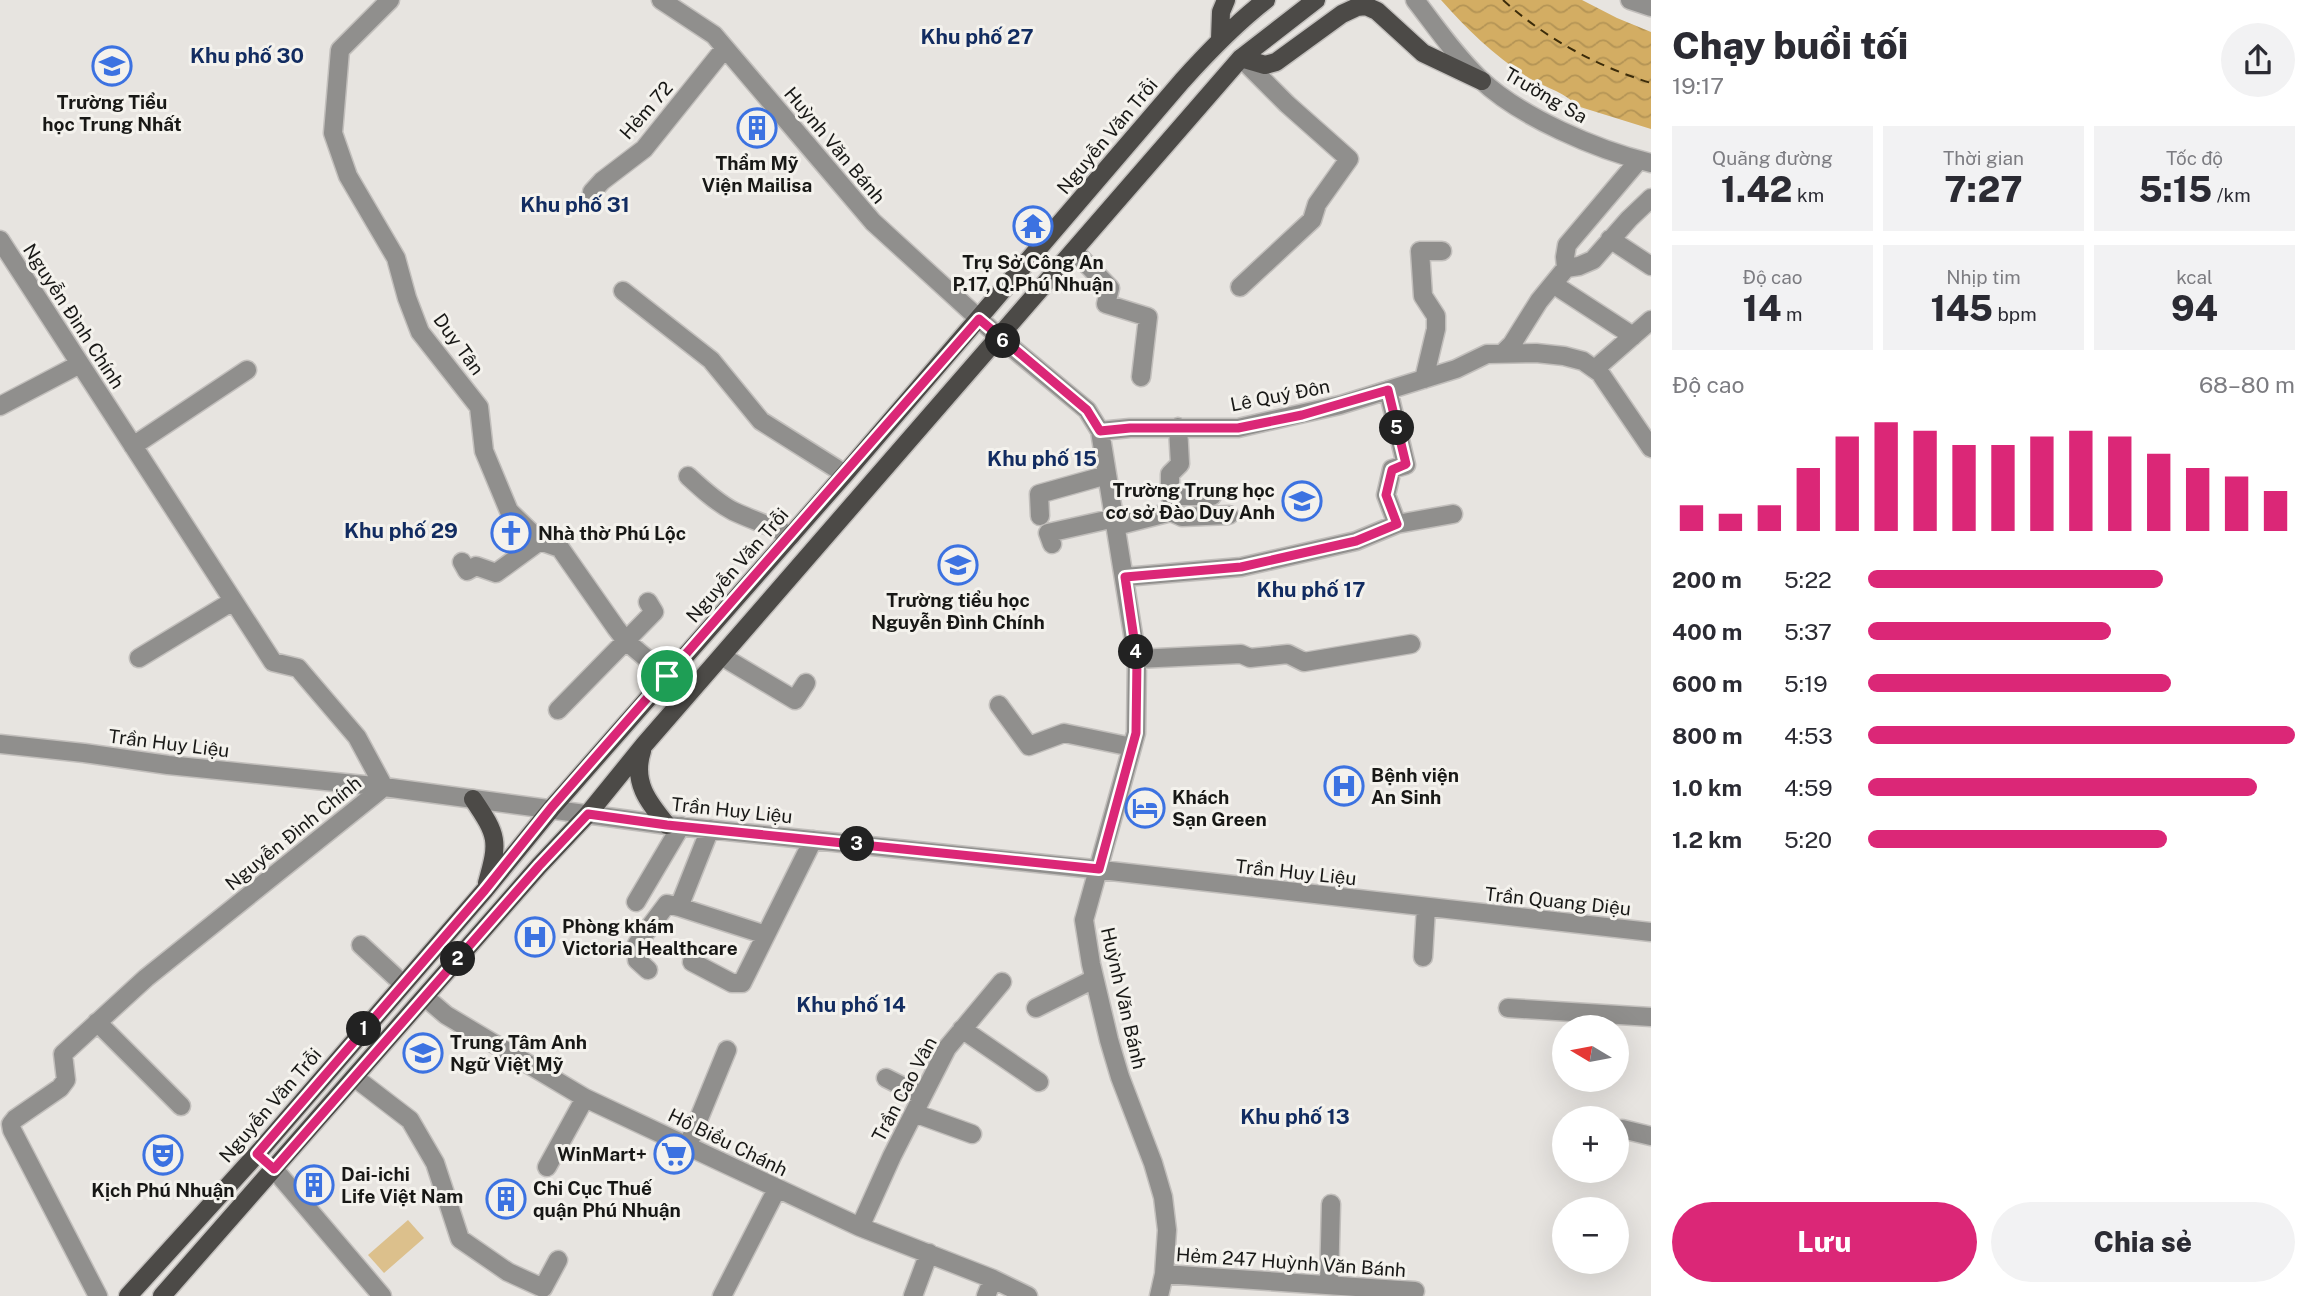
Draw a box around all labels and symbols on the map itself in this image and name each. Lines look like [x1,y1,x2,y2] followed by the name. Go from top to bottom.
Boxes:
[920,24,1034,49] district label: Khu phố 27
[190,43,304,68] district label: Khu phố 30
[91,45,133,87] school or university icon: Trường Tiểu học Trung Nhất
[1501,62,1591,128] street label: Trường Sa
[1052,74,1162,198] street label: Nguyễn Văn Trỗi
[615,77,677,143] street label: Hẻm 72
[780,82,890,208] street label: Huỳnh Văn Bánh
[42,91,182,135] place label: Trường Tiểu học Trung Nhất
[736,107,778,149] building icon: Thẩm Mỹ Viện Mailisa
[702,152,812,196] place label: Thẩm Mỹ Viện Mailisa
[520,192,630,217] district label: Khu phố 31
[1012,205,1054,247] temple icon: Trụ Sở Công An P.17, Q.Phú Nhuận
[19,239,129,393] street label: Nguyễn Đình Chính
[953,251,1113,295] place label: Trụ Sở Công An P.17, Q.Phú Nhuận
[429,309,489,379] street label: Duy Tân
[986,324,1020,358] pin: 6
[1228,375,1332,415] street label: Lê Quý Ðôn
[1380,410,1414,446] pin: 5
[987,446,1097,471] district label: Khu phố 15
[1105,479,1275,523] place label: Trường Trung học cơ sở Đào Duy Anh
[1281,480,1323,522] school or university icon: Trường Trung học cơ sở Đào Duy Anh
[681,503,793,627] street label: Nguyễn Văn Trỗi
[490,512,532,554] church icon: Nhà thờ Phú Lộc
[344,518,458,543] district label: Khu phố 29
[538,522,686,544] place label: Nhà thờ Phú Lộc
[937,544,979,586] school or university icon: Trường tiểu học Nguyễn Đình Chính
[1257,577,1365,602] district label: Khu phố 17
[871,589,1045,633] place label: Trường tiểu học Nguyễn Đình Chính
[1118,634,1154,670] pin: 4
[637,646,697,706] pin
[107,725,231,761] street label: Trần Huy Liệu
[1371,764,1459,808] place label: Bệnh viện An Sinh
[1323,765,1365,807] hospital icon: Bệnh viện An Sinh
[221,771,365,895] street label: Nguyễn Đình Chính
[1172,786,1267,830] place label: Khách Sạn Green
[1124,787,1166,829] hotel icon: Khách Sạn Green
[670,793,794,827] street label: Trần Huy Liệu
[840,826,874,862] pin: 3
[1234,855,1358,889] street label: Trần Huy Liệu
[1484,882,1632,920] street label: Trần Quang Diệu
[562,915,738,959] place label: Phòng khám Victoria Healthcare
[514,916,556,958] hospital icon: Phòng khám Victoria Healthcare
[1097,925,1151,1071] street label: Huỳnh Văn Bánh
[440,942,476,976] pin: 2
[796,992,906,1017] district label: Khu phố 14
[346,1012,382,1046] pin: 1
[1552,1015,1629,1092] north arrow
[450,1031,587,1075] place label: Trung Tâm Anh Ngữ Việt Mỹ
[402,1032,444,1074] school or university icon: Trung Tâm Anh Ngữ Việt Mỹ
[867,1033,941,1145] street label: Trần Cao Vân
[214,1043,326,1167] street label: Nguyễn Văn Trỗi
[665,1104,791,1180] street label: Hồ Biểu Chánh
[1240,1104,1350,1129] district label: Khu phố 13
[653,1133,695,1175] supermarket icon: WinMart+
[142,1134,184,1176] theatre icon: Kịch Phú Nhuận
[557,1143,647,1165] place label: WinMart+
[341,1163,463,1207] place label: Dai-ichi Life Việt Nam
[293,1164,335,1206] building icon: Dai-ichi Life Việt Nam
[533,1177,681,1221] place label: Chi Cục Thuế quận Phú Nhuận
[485,1178,527,1220] building icon: Chi Cục Thuế quận Phú Nhuận
[91,1179,235,1201] place label: Kịch Phú Nhuận
[1175,1243,1407,1281] street label: Hẻm 247 Huỳnh Văn Bánh

